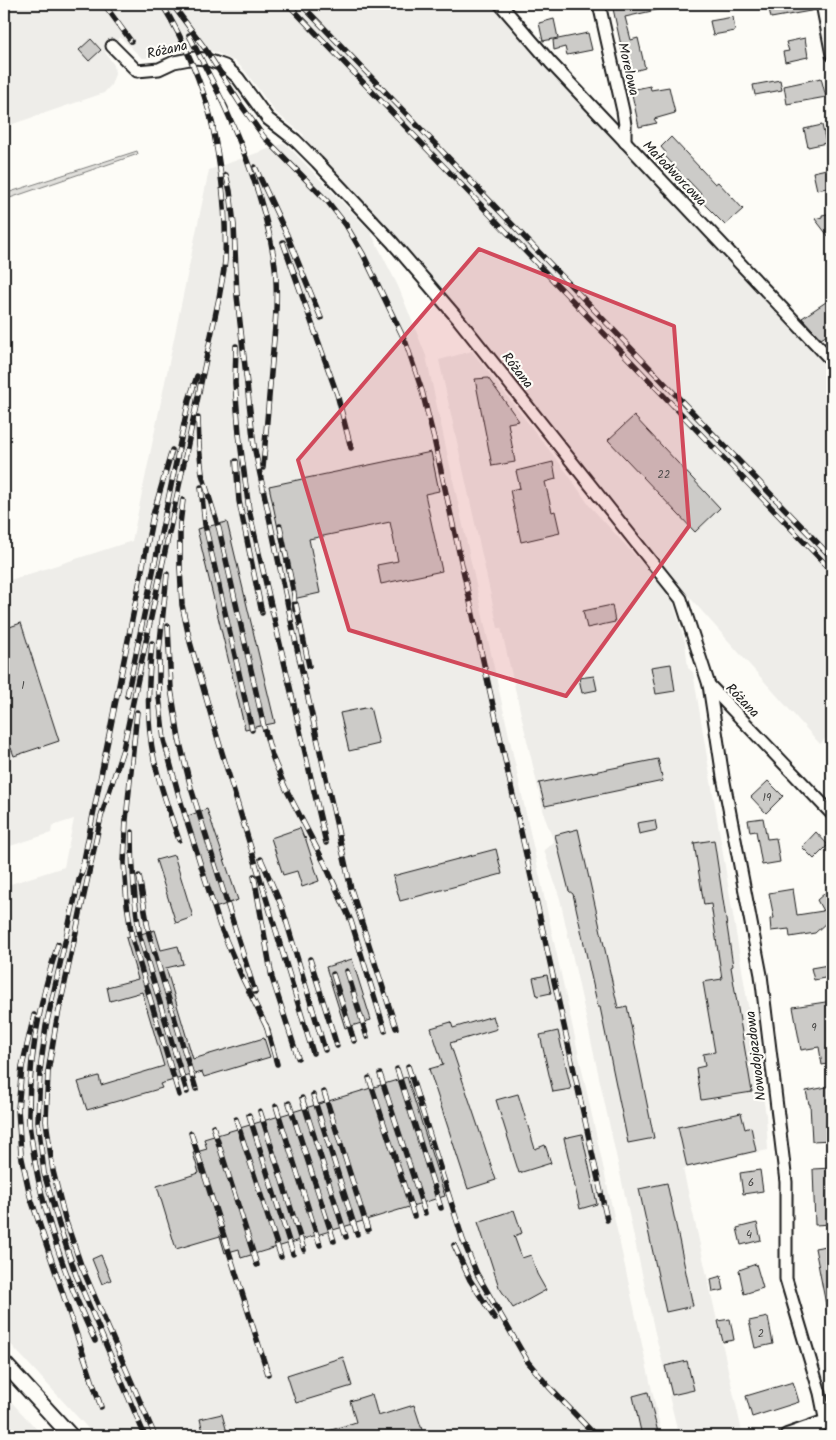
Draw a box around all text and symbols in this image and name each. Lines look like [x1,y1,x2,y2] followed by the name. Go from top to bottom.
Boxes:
[145,35,190,65] street label: Różana
[611,40,645,98] street label: Morelowa
[637,135,712,212] street label: Małodworcowa
[496,348,539,394] street label: Różana
[658,466,670,484] house number: 22
[21,677,25,695] house number: 1
[720,678,764,723] street label: Różana
[763,789,772,807] house number: 19
[740,1010,772,1102] street label: Nowodojazdowa
[811,1019,817,1037] house number: 9
[748,1174,754,1192] house number: 6
[746,1226,752,1244] house number: 4
[758,1325,764,1343] house number: 2

